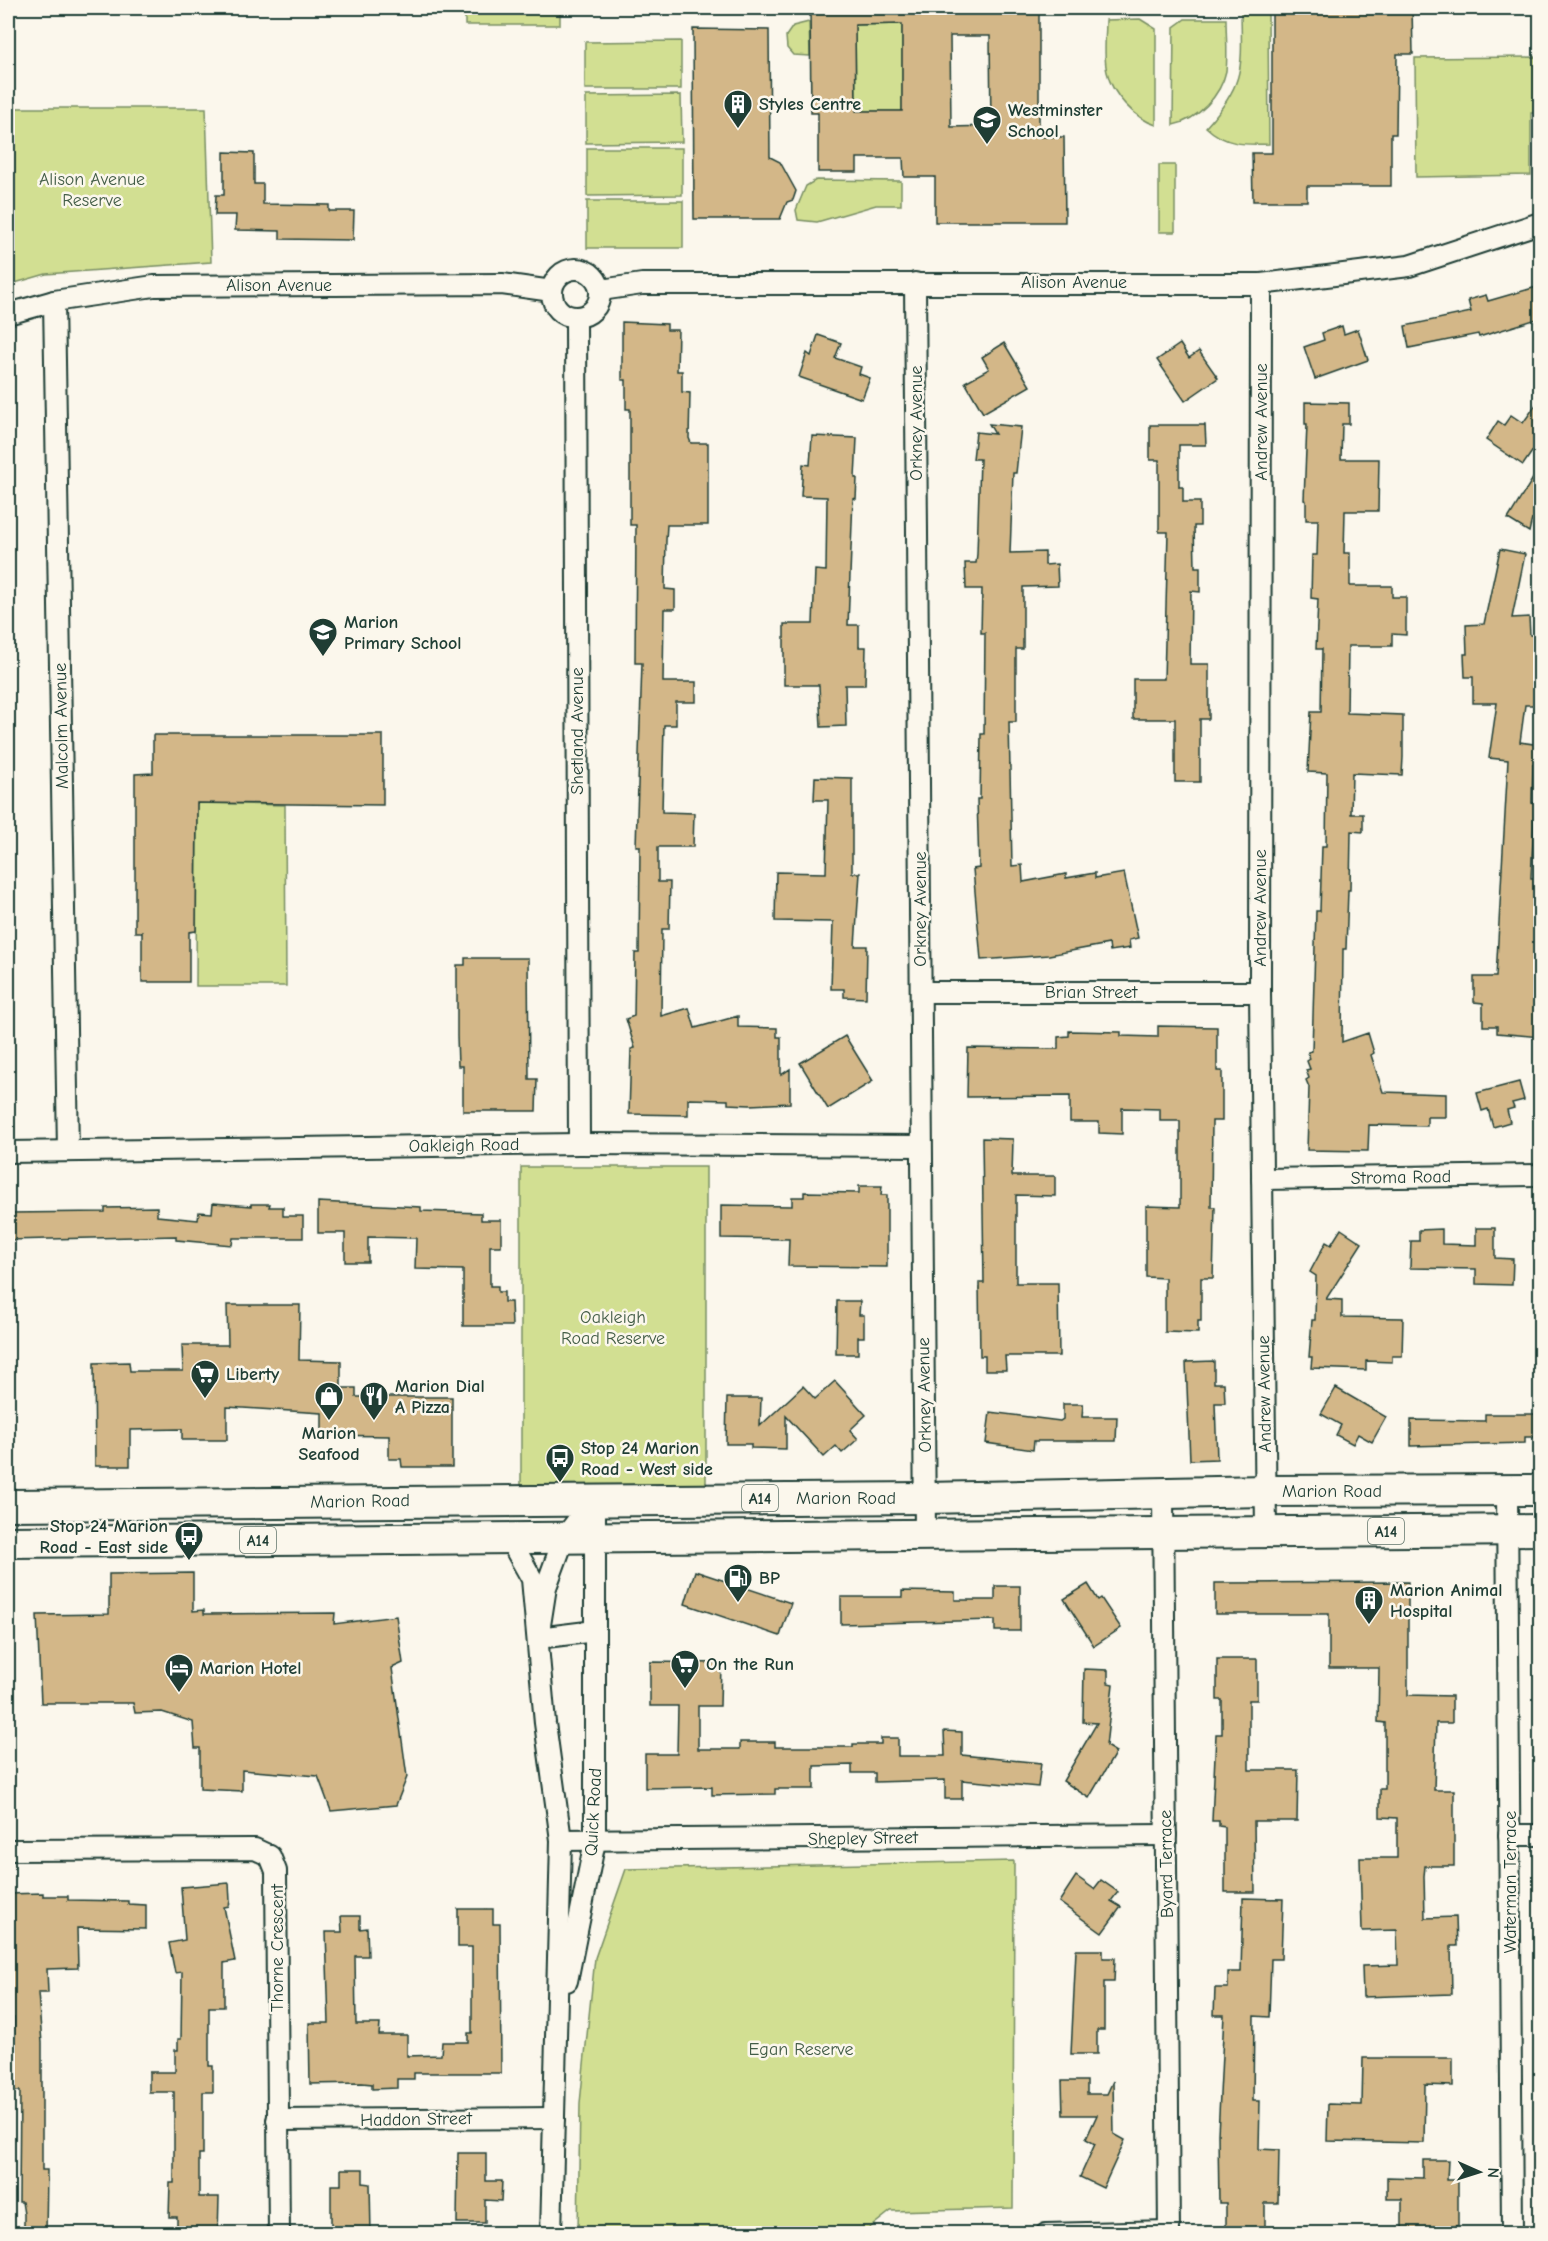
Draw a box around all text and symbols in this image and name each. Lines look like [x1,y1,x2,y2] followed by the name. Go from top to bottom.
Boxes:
[722,88,754,130] building icon: Styles Centre
[759,94,861,115] place label: Styles Centre
[1008,100,1103,142] place label: Westminster School
[971,104,1003,146] school or university icon: Westminster School
[39,169,145,211] park label: Alison Avenue Reserve
[1021,272,1127,293] street label: Alison Avenue
[226,275,332,296] street label: Alison Avenue
[1251,363,1272,481] street label: Andrew Avenue
[906,365,927,481] street label: Orkney Avenue
[344,612,462,654] place label: Marion Primary School
[307,616,339,658] school or university icon: Marion Primary School
[50,663,73,789] street label: Malcolm Avenue
[567,667,588,795] street label: Shetland Avenue
[1250,849,1271,967] street label: Andrew Avenue
[910,851,931,967] street label: Orkney Avenue
[1045,982,1138,1003] street label: Brian Street
[408,1134,520,1157] street label: Oakleigh Road
[1351,1166,1451,1189] street label: Stroma Road
[561,1307,665,1349] park label: Oakleigh Road Reserve
[1253,1335,1276,1453] street label: Andrew Avenue
[913,1337,936,1453] street label: Orkney Avenue
[189,1358,221,1400] supermarket icon: Liberty
[226,1364,280,1385] place label: Liberty
[395,1376,485,1418] place label: Marion Dial A Pizza
[313,1380,345,1422] shop icon: Marion Seafood
[358,1380,390,1422] restaurant icon: Marion Dial A Pizza
[298,1423,360,1465] place label: Marion Seafood
[581,1438,713,1480] place label: Stop 24 Marion Road - West side
[544,1442,576,1484] bus stop icon: Stop 24 Marion Road - West side
[1282,1481,1382,1502] street label: Marion Road
[742,1485,778,1511] road number: A14
[796,1488,896,1509] street label: Marion Road
[310,1490,410,1513] street label: Marion Road
[39,1516,168,1558] place label: Stop 24 Marion Road - East side
[1368,1518,1404,1544] road number: A14
[173,1520,205,1562] bus stop icon: Stop 24 Marion Road - East side
[240,1527,276,1553] road number: A14
[722,1562,754,1604] fuel station icon: BP
[759,1568,780,1589] place label: BP
[1390,1580,1503,1622] place label: Marion Animal Hospital
[1353,1584,1385,1626] building icon: Marion Animal Hospital
[669,1648,701,1690] supermarket icon: On the Run
[163,1652,195,1694] hotel icon: Marion Hotel
[706,1654,794,1675] place label: On the Run
[200,1658,301,1679] place label: Marion Hotel
[581,1767,606,1857] street label: Quick Road
[1155,1810,1178,1918] street label: Byard Terrace
[1500,1811,1521,1953] street label: Waterman Terrace
[808,1827,919,1850] street label: Shepley Street
[267,1883,288,2012] street label: Thorne Crescent
[749,2039,853,2060] park label: Egan Reserve
[360,2108,473,2131] street label: Haddon Street
[1449,2142,1509,2202] north arrow
[1484,2167,1502,2178] text: N

